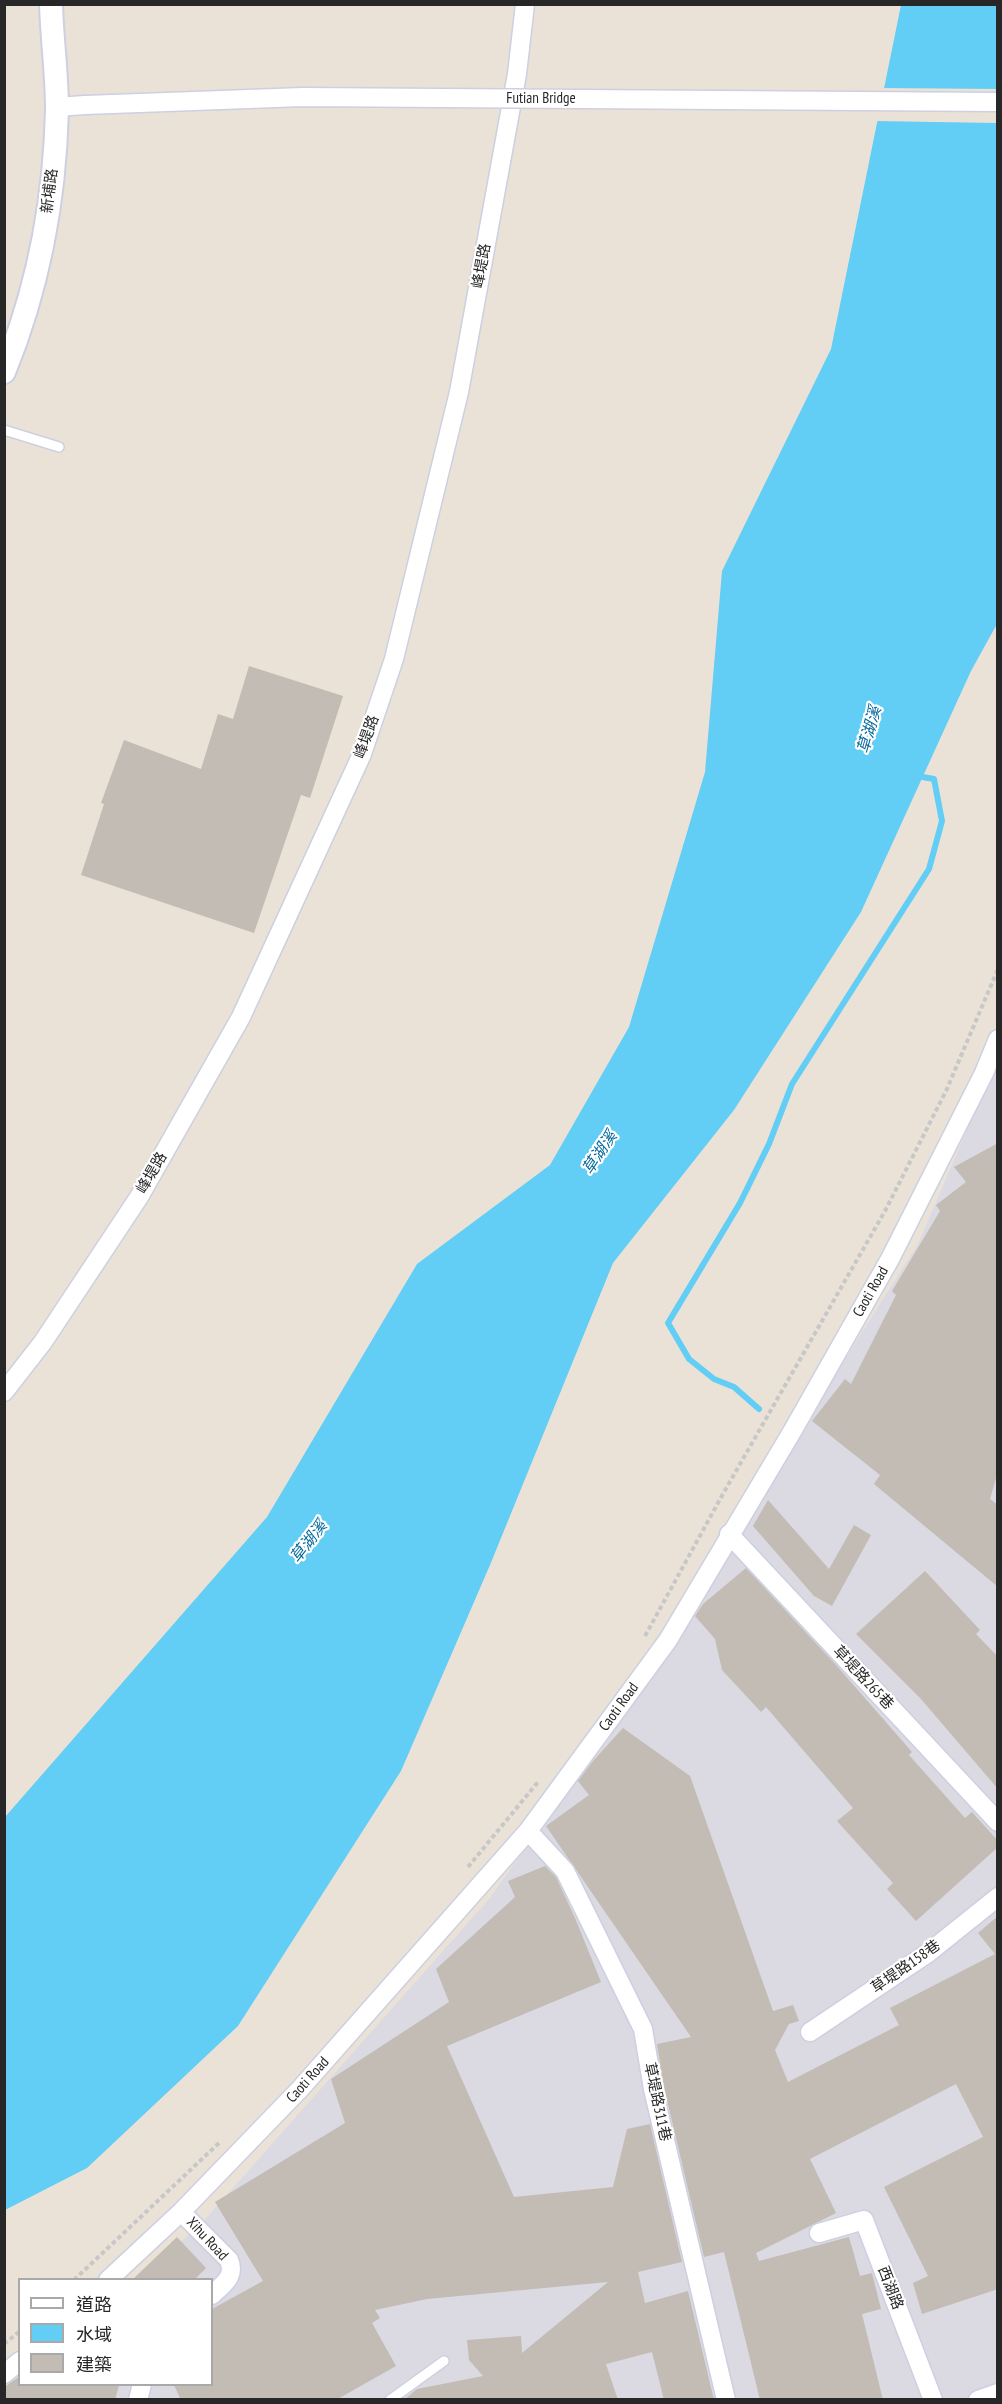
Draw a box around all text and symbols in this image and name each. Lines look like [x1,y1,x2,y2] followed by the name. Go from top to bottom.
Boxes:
[506,90,576,108] street label: Futian Bridge
[38,168,62,214] street label: 新埔路
[469,242,495,290] street label: 峰堤路
[854,704,886,756] water label: 草湖溪
[351,713,383,761] street label: 峰堤路
[579,1128,621,1178] water label: 草湖溪
[133,1149,171,1197] street label: 峰堤路
[849,1264,893,1320] street label: Caoti Road
[287,1517,331,1567] water label: 草湖溪
[829,1643,897,1713] street label: 草堤路265巷
[595,1679,643,1735] street label: Caoti Road
[868,1937,944,1997] street label: 草堤路158巷
[283,2053,333,2107] street label: Caoti Road
[640,2061,674,2143] street label: 草堤路311巷
[182,2214,232,2264] street label: Xihu Road
[874,2264,906,2312] street label: 西湖路
[18,2278,213,2386] legend
[76,2293,112,2316] text: 道路
[76,2323,112,2346] text: 水域
[76,2353,112,2376] text: 建築

